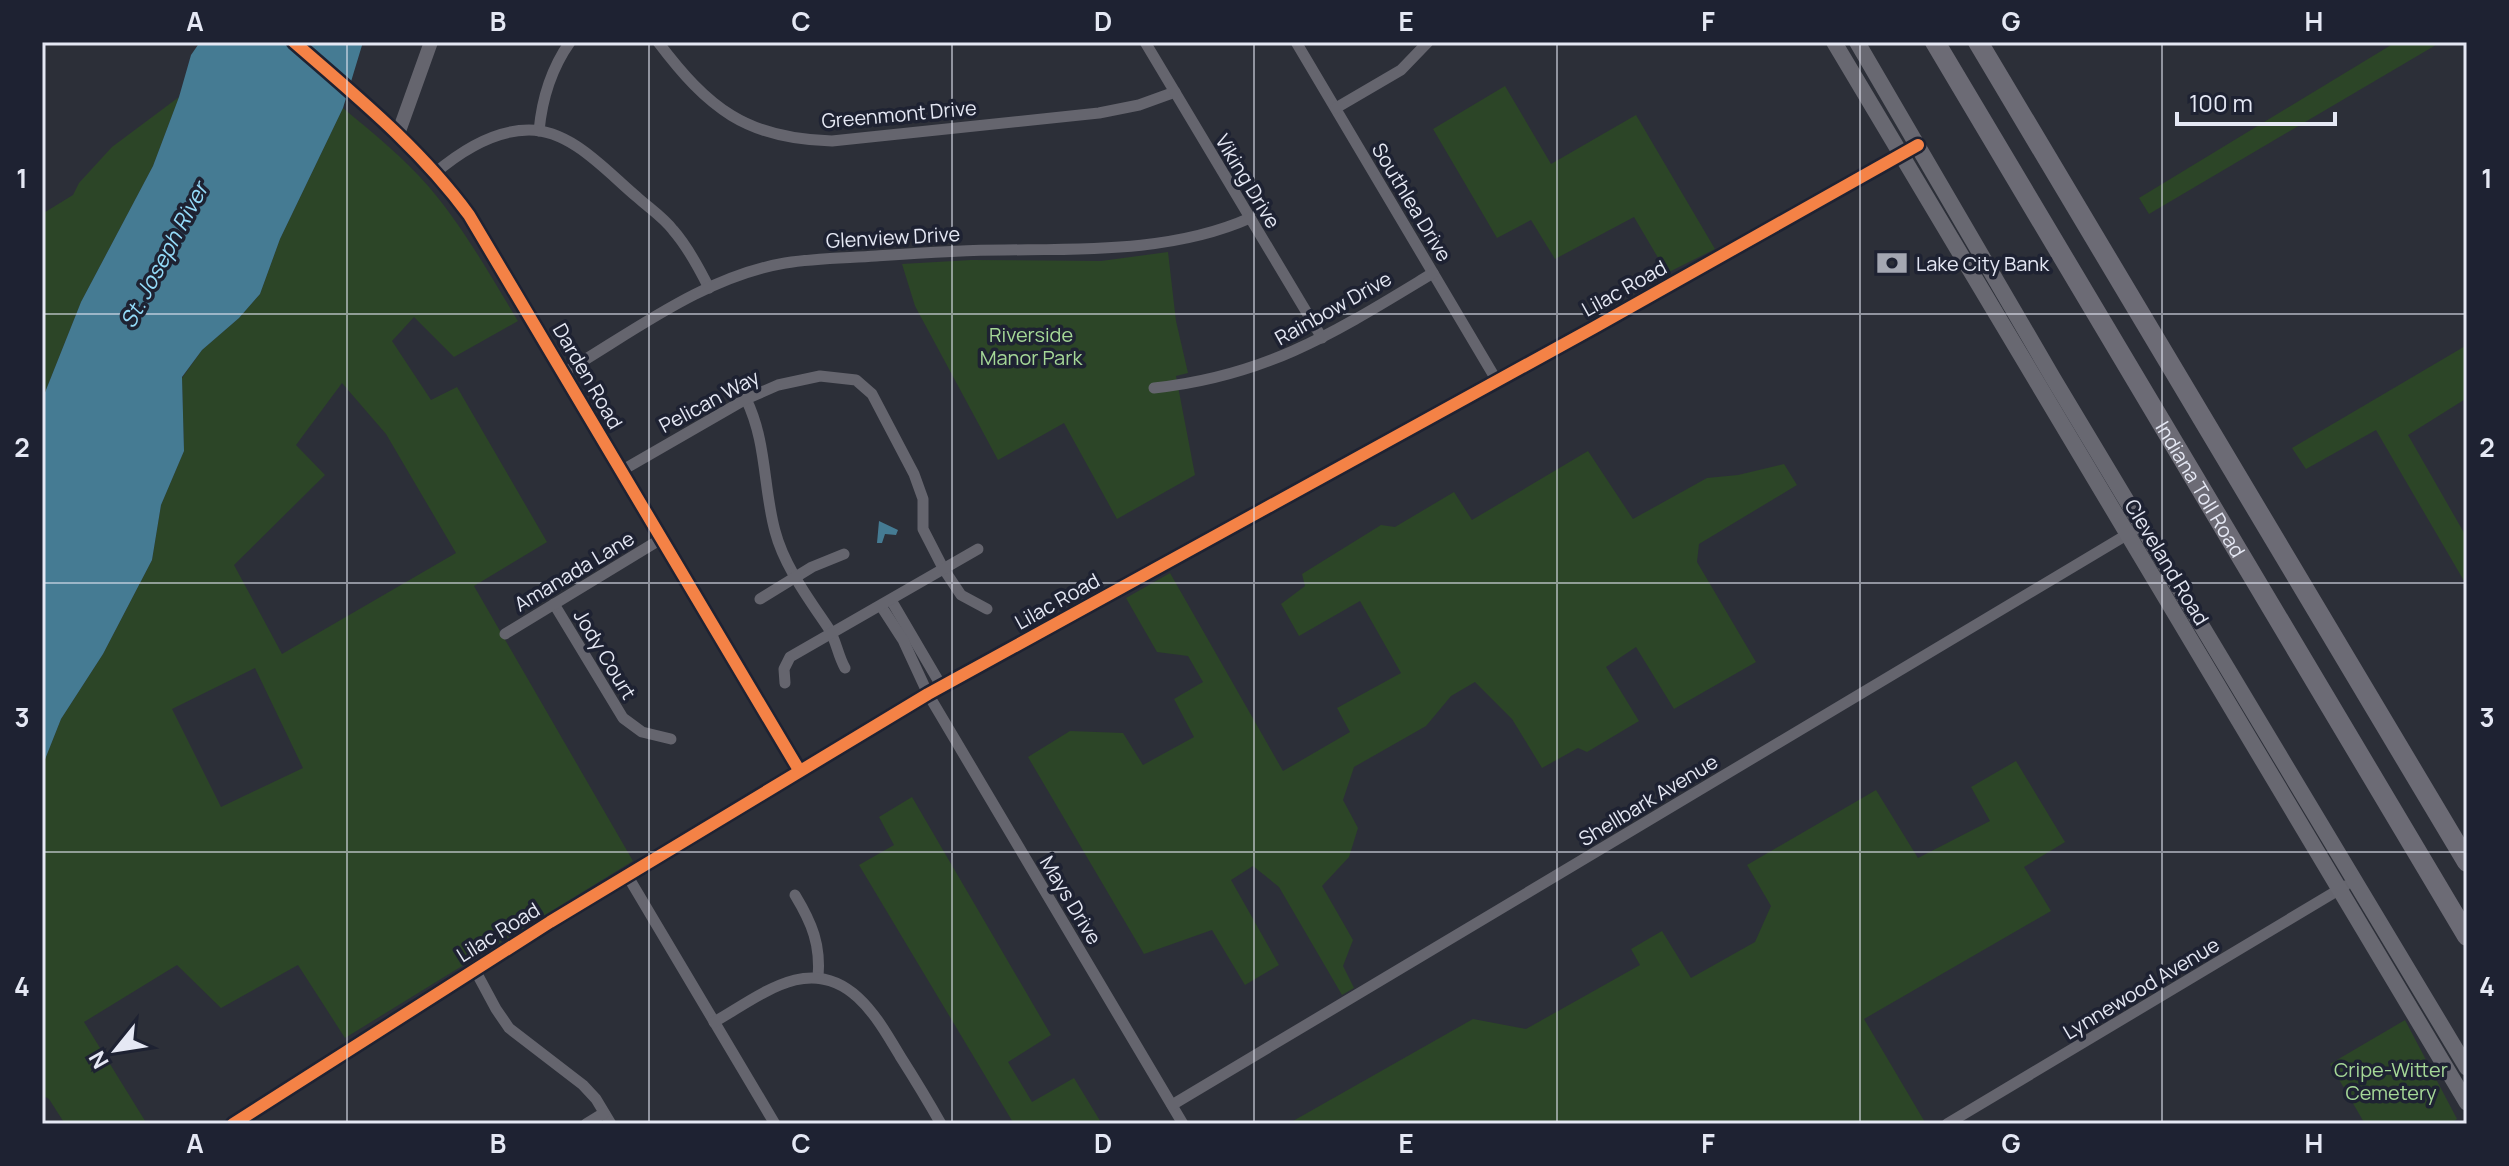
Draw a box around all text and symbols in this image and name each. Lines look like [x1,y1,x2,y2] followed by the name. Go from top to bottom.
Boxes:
[186,3,204,39] text: A
[490,3,506,39] text: B
[791,3,811,39] text: C
[1094,3,1112,39] text: D
[1398,3,1414,39] text: E
[1701,3,1715,39] text: F
[2001,3,2021,39] text: G
[2305,3,2323,39] text: H
[2177,76,2335,126] scale bar
[2189,86,2253,119] text: 100 m
[820,94,978,134] street label: Greenmont Drive
[1209,129,1287,233] street label: Viking Drive
[1366,138,1458,266] street label: Southlea Drive
[16,160,28,196] text: 1
[2481,160,2493,196] text: 1
[113,174,216,333] water label: St. Joseph River
[825,220,961,254] street label: Glenview Drive
[1875,246,1909,280] bank icon: Lake City Bank
[1916,250,2050,277] place label: Lake City Bank
[1577,254,1671,322] street label: Lilac Road
[1270,265,1396,351] street label: Rainbow Drive
[547,318,629,434] street label: Darden Road
[980,321,1083,371] park label: Riverside Manor Park
[654,363,764,439] street label: Pelican Way
[2150,416,2252,562] street label: Indiana Toll Road
[14,429,30,465] text: 2
[2479,429,2495,465] text: 2
[2119,494,2215,630] street label: Cleveland Road
[509,525,639,617] street label: Amanada Lane
[1010,567,1104,635] street label: Lilac Road
[567,604,643,704] street label: Jody Court
[14,699,30,735] text: 3
[2479,699,2495,735] text: 3
[1573,748,1723,852] street label: Shellbark Avenue
[1034,851,1108,949] street label: Mays Drive
[451,896,545,968] street label: Lilac Road
[2058,931,2224,1045] street label: Lynnewood Avenue
[14,968,30,1004] text: 4
[2479,968,2495,1004] text: 4
[76,1010,156,1090] north arrow
[82,1046,116,1074] text: N
[2334,1056,2448,1106] park label: Cripe-Witter Cemetery
[186,1125,204,1161] text: A
[490,1125,506,1161] text: B
[791,1125,811,1161] text: C
[1094,1125,1112,1161] text: D
[1398,1125,1414,1161] text: E
[1701,1125,1715,1161] text: F
[2001,1125,2021,1161] text: G
[2305,1125,2323,1161] text: H

